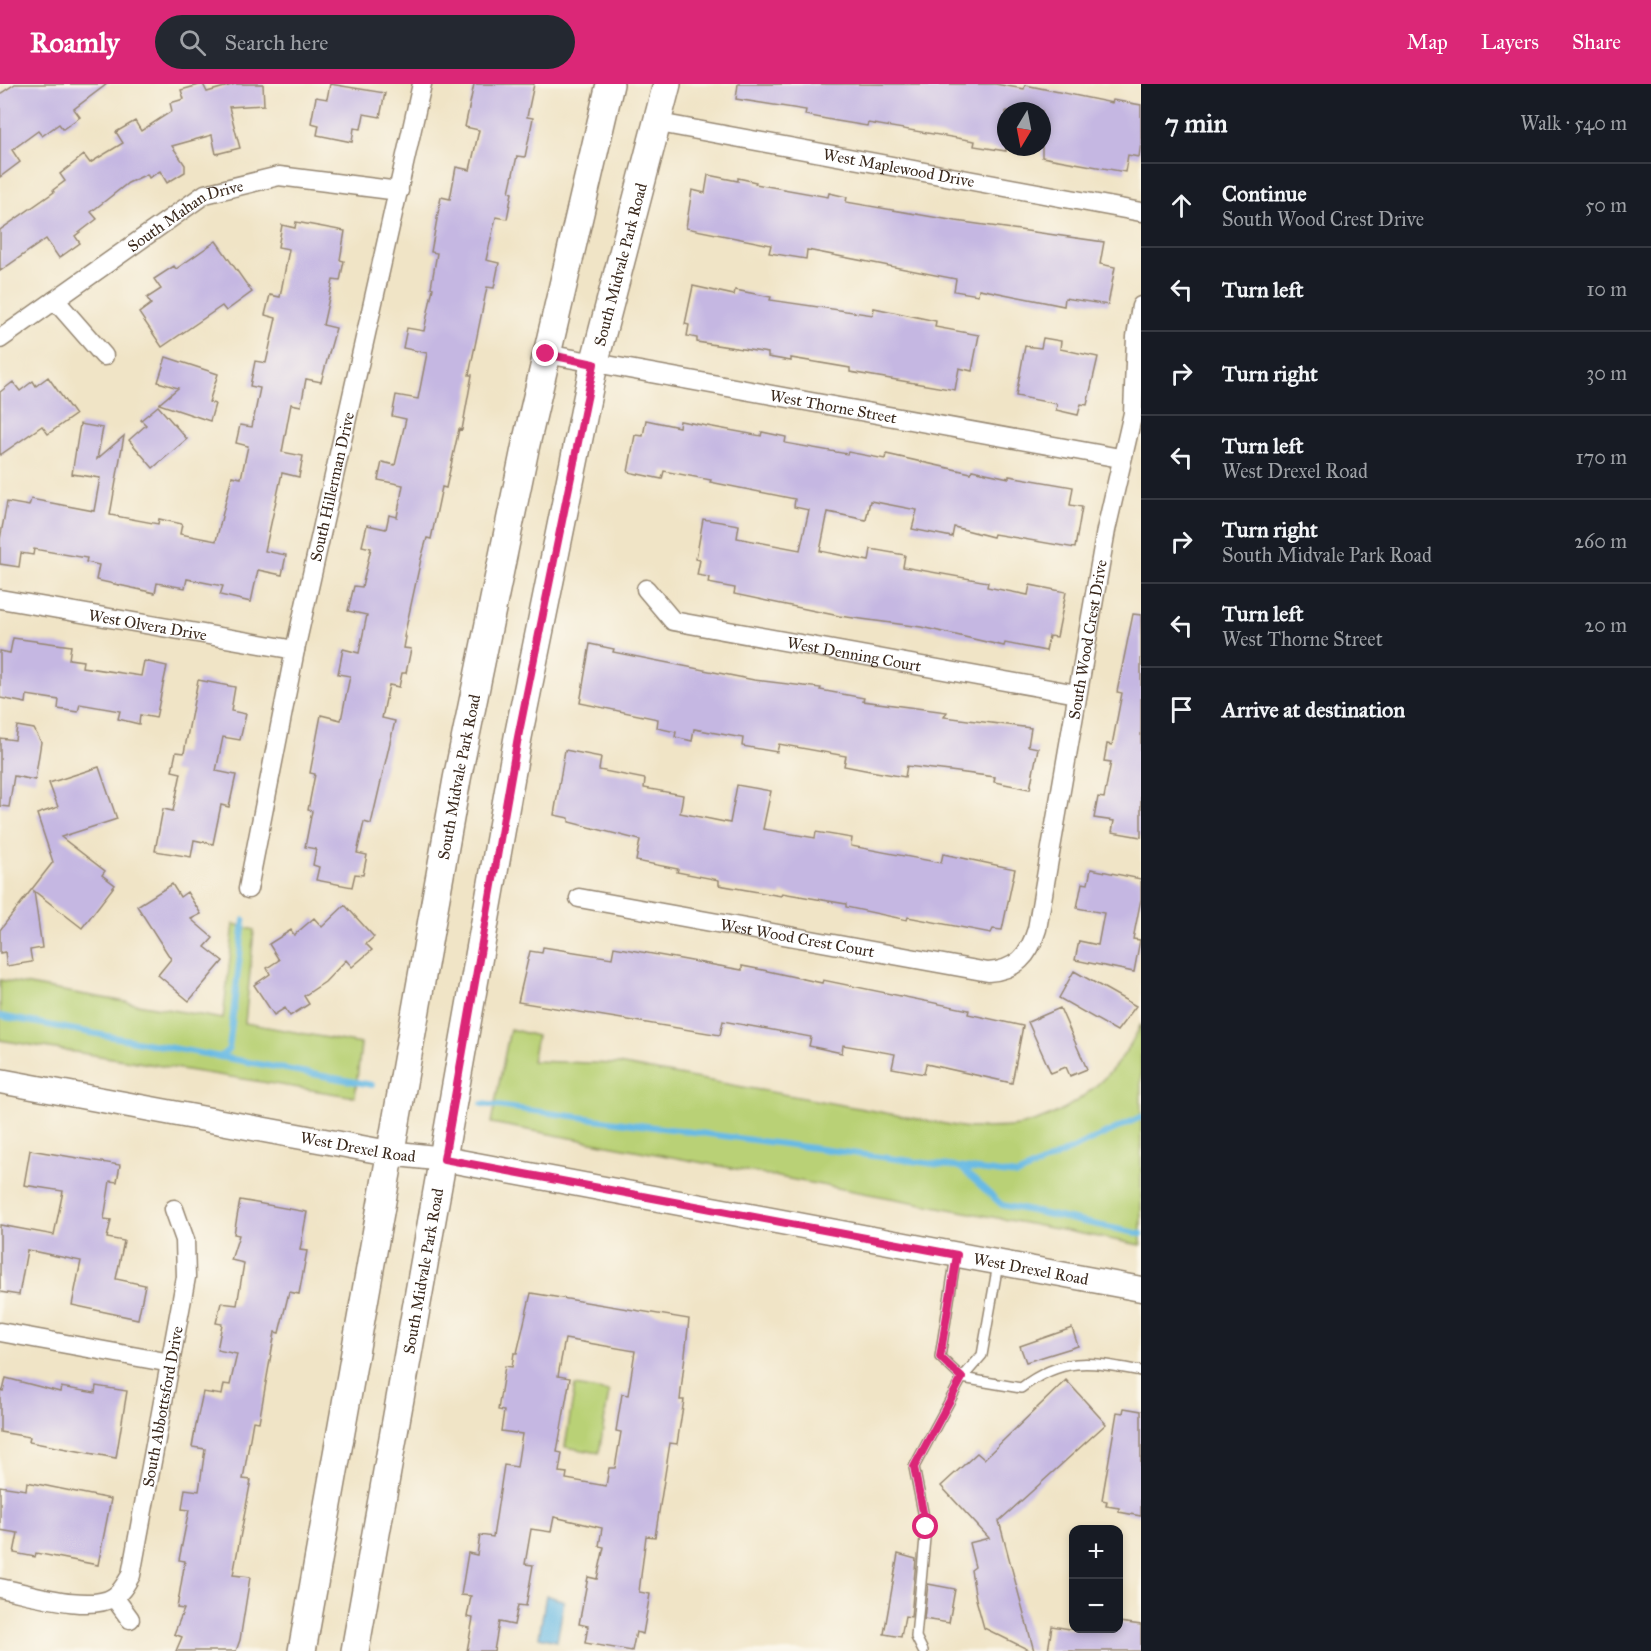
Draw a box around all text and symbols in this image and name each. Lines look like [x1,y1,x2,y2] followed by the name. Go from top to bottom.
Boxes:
[155,15,575,69] search box
[30,25,119,60] text: Roamly
[176,26,209,59] icon: search
[224,29,328,56] text: Search here
[1407,29,1448,55] text: Map
[1481,29,1539,55] text: Layers
[1572,29,1621,55] text: Share
[997,102,1051,156] north arrow
[1165,107,1228,139] text: 7 min
[1520,111,1627,135] text: Walk · 540 m
[822,144,977,191] street label: West Maplewood Drive
[124,175,245,256] street label: South Mahan Drive
[1222,180,1307,207] text: Continue
[590,181,650,348] street label: South Midvale Park Road
[1165,189,1198,222] icon: ahead
[1585,193,1627,217] text: 50 m
[1222,207,1424,231] text: South Wood Crest Drive
[1165,273,1198,306] icon: left
[1222,276,1304,303] text: Turn left
[1586,277,1627,301] text: 10 m
[532,340,558,366] route end
[1165,357,1198,390] icon: right
[1222,360,1318,387] text: Turn right
[1586,361,1627,385] text: 30 m
[768,385,899,427] street label: West Thorne Street
[306,410,358,563] street label: South Hillerman Drive
[1222,432,1304,459] text: Turn left
[1165,441,1198,474] icon: left
[1576,445,1627,469] text: 170 m
[1222,459,1368,483] text: West Drexel Road
[1222,516,1318,543] text: Turn right
[1165,525,1198,558] icon: right
[1574,529,1627,553] text: 260 m
[1222,543,1432,567] text: South Midvale Park Road
[1064,558,1110,721] street label: South Wood Crest Drive
[1222,600,1304,627] text: Turn left
[87,605,209,644] street label: West Olvera Drive
[1165,609,1198,642] icon: left
[1584,613,1627,637] text: 20 m
[1222,627,1383,651] text: West Thorne Street
[786,632,923,675] street label: West Denning Court
[433,692,484,861] street label: South Midvale Park Road
[1165,693,1198,726] icon: arrive
[1222,696,1405,723] text: Arrive at destination
[719,914,876,961] street label: West Wood Crest Court
[299,1127,417,1165] street label: West Drexel Road
[399,1187,447,1355] street label: South Midvale Park Road
[972,1248,1090,1289] street label: West Drexel Road
[138,1324,186,1488] street label: South Abbottsford Drive
[912,1513,938,1539] route start
[1069,1525,1123,1633] map controls
[1069,1525,1123,1579] button: +
[1069,1579,1123,1633] button: −

